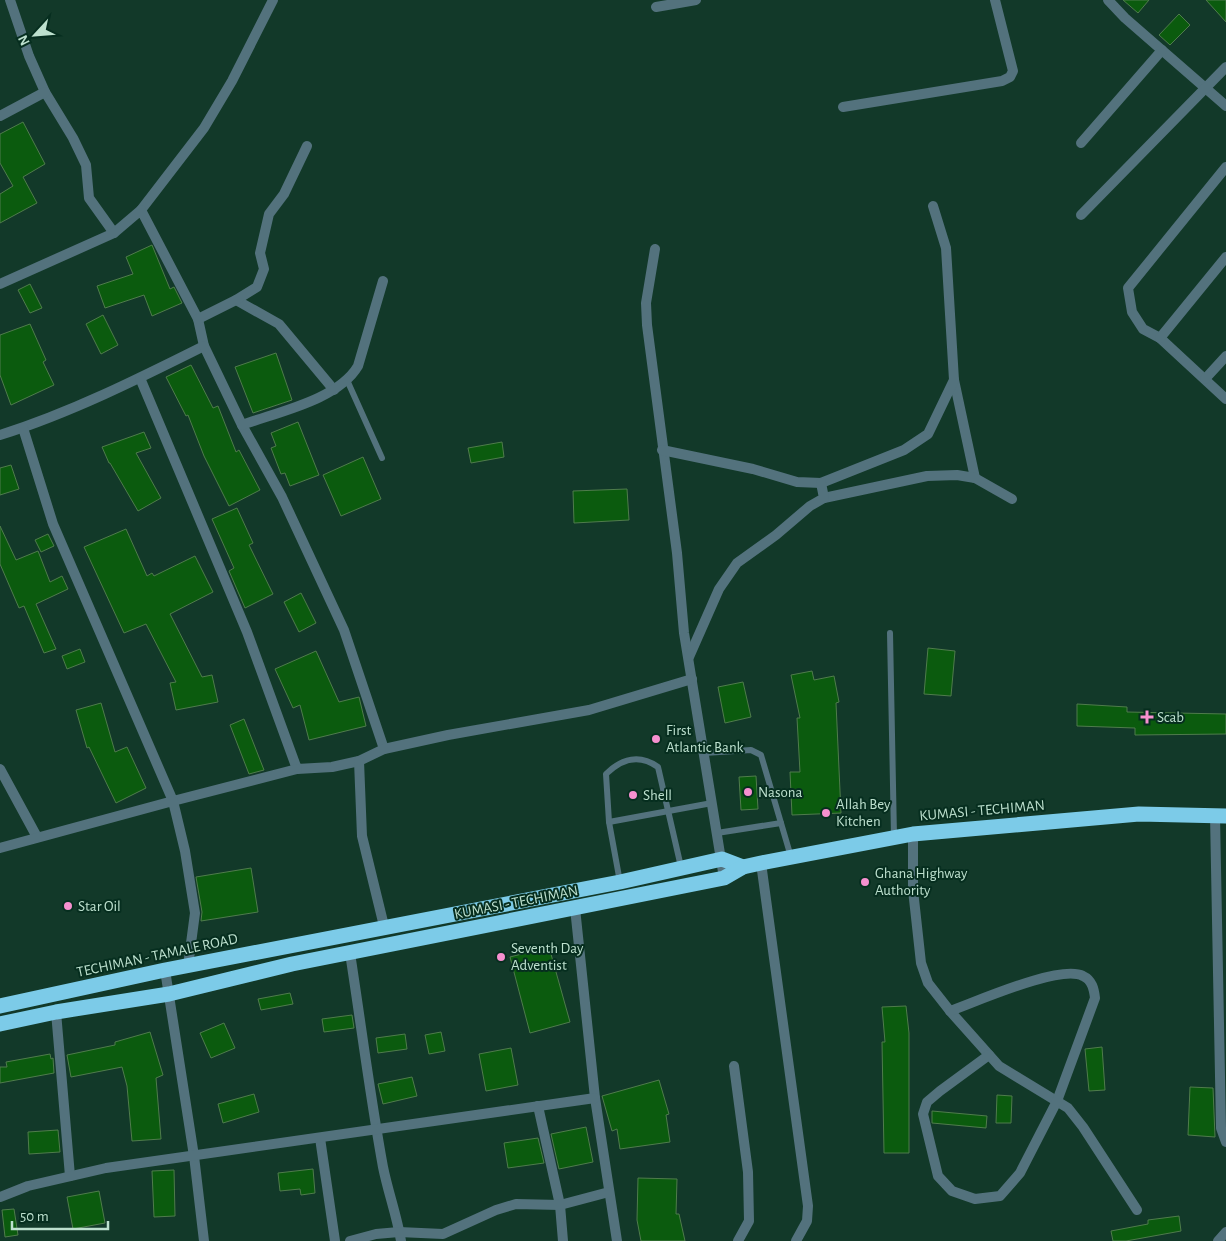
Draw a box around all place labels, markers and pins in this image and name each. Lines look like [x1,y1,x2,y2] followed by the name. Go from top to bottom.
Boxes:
[1157,710,1184,725] place label: Scab
[1141,711,1153,723] marker: Scab
[666,723,744,755] place label: First Atlantic Bank
[650,733,662,745] marker: First Atlantic Bank
[758,785,802,800] place label: Nasona
[742,786,754,798] marker: Nasona
[643,788,672,803] place label: Shell
[627,789,639,801] marker: Shell
[836,797,891,829] place label: Allah Bey Kitchen
[820,807,832,819] marker: Allah Bey Kitchen
[875,866,968,898] place label: Ghana Highway Authority
[859,876,871,888] marker: Ghana Highway Authority
[78,899,121,914] place label: Star Oil
[62,900,74,912] marker: Star Oil
[511,941,584,973] place label: Seventh Day Adventist
[495,951,507,963] marker: Seventh Day Adventist

